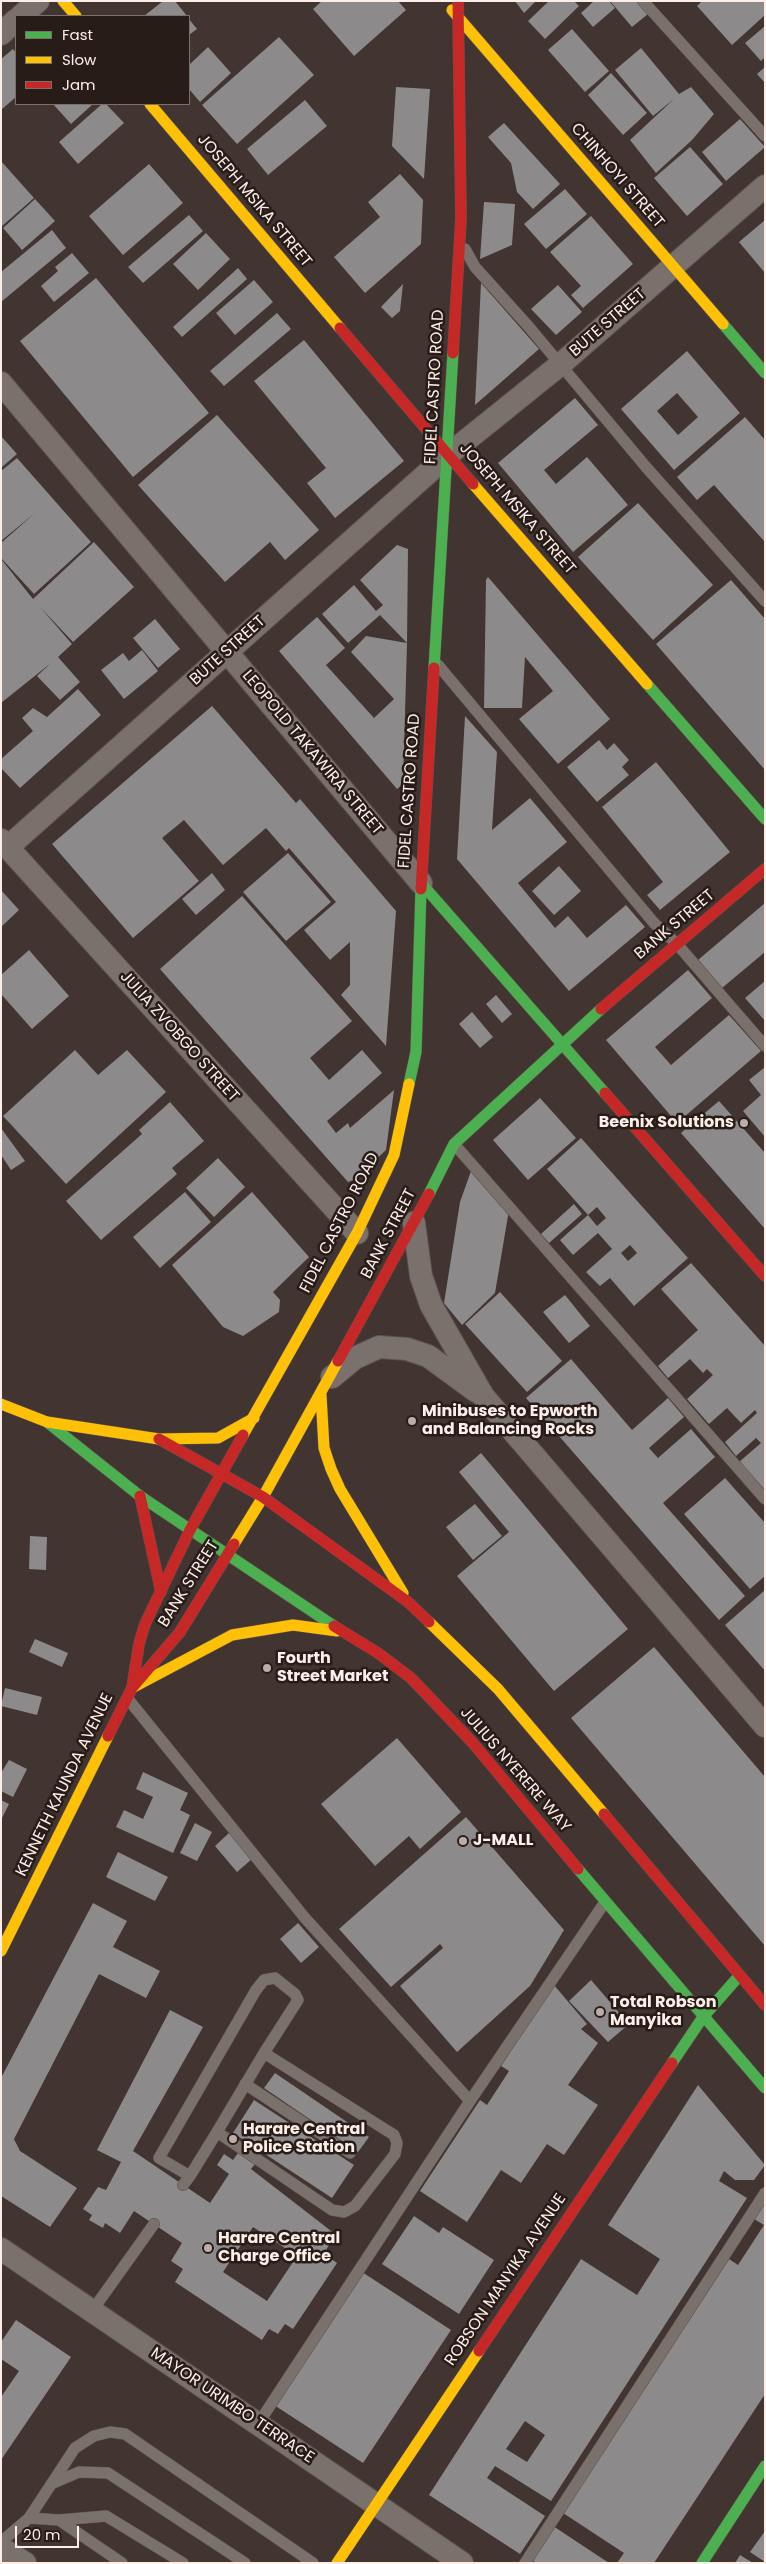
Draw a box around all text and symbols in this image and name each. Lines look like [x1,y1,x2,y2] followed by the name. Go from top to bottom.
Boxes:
[15,15,190,105] legend
[62,24,93,45] text: Fast
[62,49,96,70] text: Slow
[62,74,96,95] text: Jam
[566,120,668,232] street label: CHINHOYI STREET
[193,131,315,271] street label: JOSEPH MSIKA STREET
[566,285,650,361] street label: BUTE STREET
[421,309,449,465] street label: FIDEL CASTRO ROAD
[455,439,579,579] street label: JOSEPH MSIKA STREET
[186,612,270,690] street label: BUTE STREET
[237,667,387,839] street label: LEOPOLD TAKAWIRA STREET
[395,713,425,869] street label: FIDEL CASTRO ROAD
[631,886,719,964] street label: BANK STREET
[115,968,243,1106] street label: JULIA ZVOBGO STREET
[599,1113,734,1133] place label: Beenix Solutions
[738,1117,750,1129] marker: Beenix Solutions
[296,1150,384,1296] street label: FIDEL CASTRO ROAD
[357,1186,421,1282] street label: BANK STREET
[422,1402,597,1440] place label: Minibuses to Epworth and Balancing Rocks
[406,1415,418,1427] marker: Minibuses to Epworth and Balancing Rocks
[155,1537,223,1631] street label: BANK STREET
[277,1649,388,1687] place label: Fourth Street Market
[261,1662,273,1674] marker: Fourth Street Market
[12,1690,118,1880] street label: KENNETH KAUNDA AVENUE
[456,1704,574,1836] street label: JULIUS NYERERE WAY
[473,1831,533,1851] place label: J-MALL
[457,1835,469,1847] marker: J-MALL
[610,1993,717,2031] place label: Total Robson Manyika
[594,2006,606,2018] marker: Total Robson Manyika
[243,2120,365,2158] place label: Harare Central Police Station
[227,2133,239,2145] marker: Harare Central Police Station
[441,2190,571,2370] street label: ROBSON MANYIKA AVENUE
[218,2229,340,2267] place label: Harare Central Charge Office
[202,2242,214,2254] marker: Harare Central Charge Office
[147,2344,317,2468] street label: MAYOR URIMBO TERRACE
[18,2516,81,2548] scale bar
[23,2524,61,2545] text: 20 m

